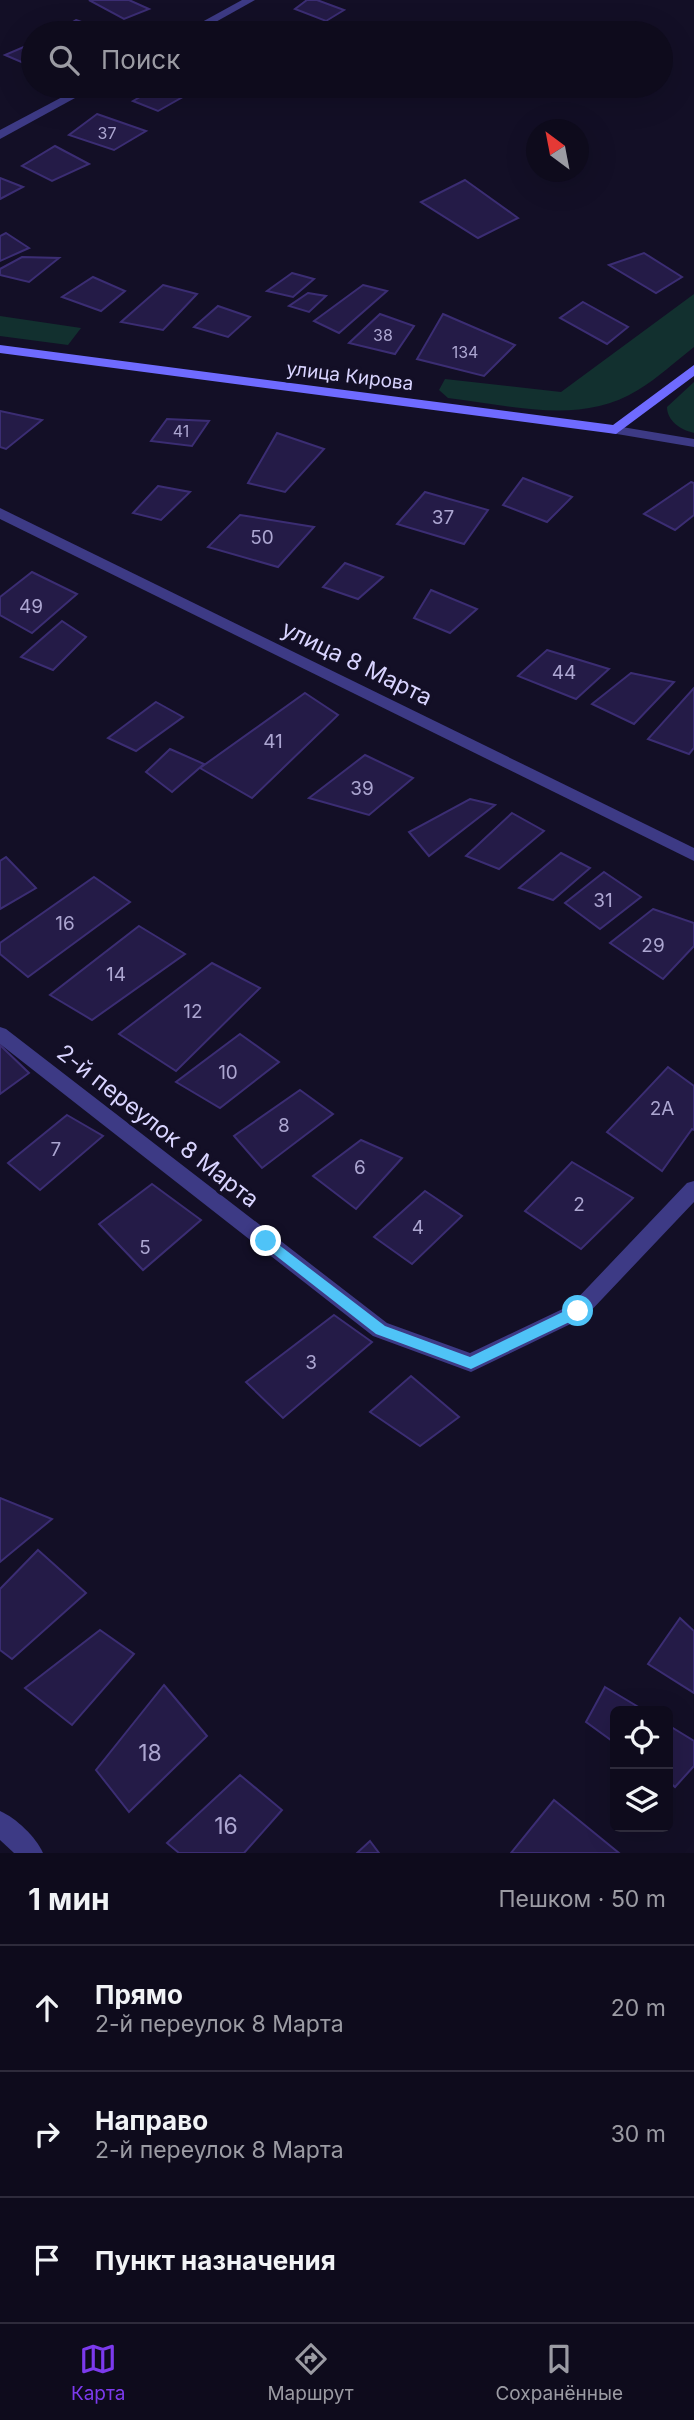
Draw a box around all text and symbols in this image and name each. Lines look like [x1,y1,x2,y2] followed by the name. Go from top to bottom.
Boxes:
[21,21,673,98] search box
[45,41,83,79] icon: search
[101,44,180,75] text: Поиск
[526,119,589,182] north arrow
[98,123,116,143] house number: 37
[373,325,393,345] house number: 38
[452,342,478,362] house number: 134
[285,357,415,395] street label: улица Кирова
[173,421,189,441] house number: 41
[432,506,454,529] house number: 37
[250,526,274,549] house number: 50
[19,595,43,618] house number: 49
[277,614,437,712] street label: улица 8 Марта
[552,661,576,684] house number: 44
[263,730,283,753] house number: 41
[350,777,374,800] house number: 39
[593,889,613,912] house number: 31
[55,912,75,935] house number: 16
[641,934,665,957] house number: 29
[106,963,126,986] house number: 14
[183,1000,203,1023] house number: 12
[51,1038,265,1214] street label: 2-й переулок 8 Марта
[218,1061,238,1084] house number: 10
[650,1097,674,1120] house number: 2А
[278,1114,290,1137] house number: 8
[51,1138,61,1161] house number: 7
[354,1156,366,1179] house number: 6
[573,1193,585,1216] house number: 2
[412,1216,424,1239] house number: 4
[250,1225,281,1256] route end
[139,1236,151,1259] house number: 5
[562,1295,593,1326] route start
[305,1351,317,1374] house number: 3
[610,1706,673,1832] map controls
[610,1706,673,1769] button: locate
[138,1739,162,1767] house number: 18
[610,1769,673,1832] button: layers
[214,1812,238,1840] house number: 16
[28,1881,110,1917] text: 1 мин
[498,1885,666,1913] text: Пешком · 50 m
[95,1979,183,2010] text: Прямо
[28,1989,66,2027] icon: ahead
[611,1994,666,2022] text: 20 m
[95,2010,344,2038] text: 2-й переулок 8 Марта
[95,2105,208,2136] text: Направо
[28,2115,66,2153] icon: right
[611,2120,666,2148] text: 30 m
[95,2136,344,2164] text: 2-й переулок 8 Марта
[28,2241,66,2279] icon: arrive
[95,2245,336,2276] text: Пункт назначения
[71,2340,126,2405] tab: Карта
[267,2340,354,2405] tab: Маршрут
[495,2340,623,2405] tab: Сохранённые

